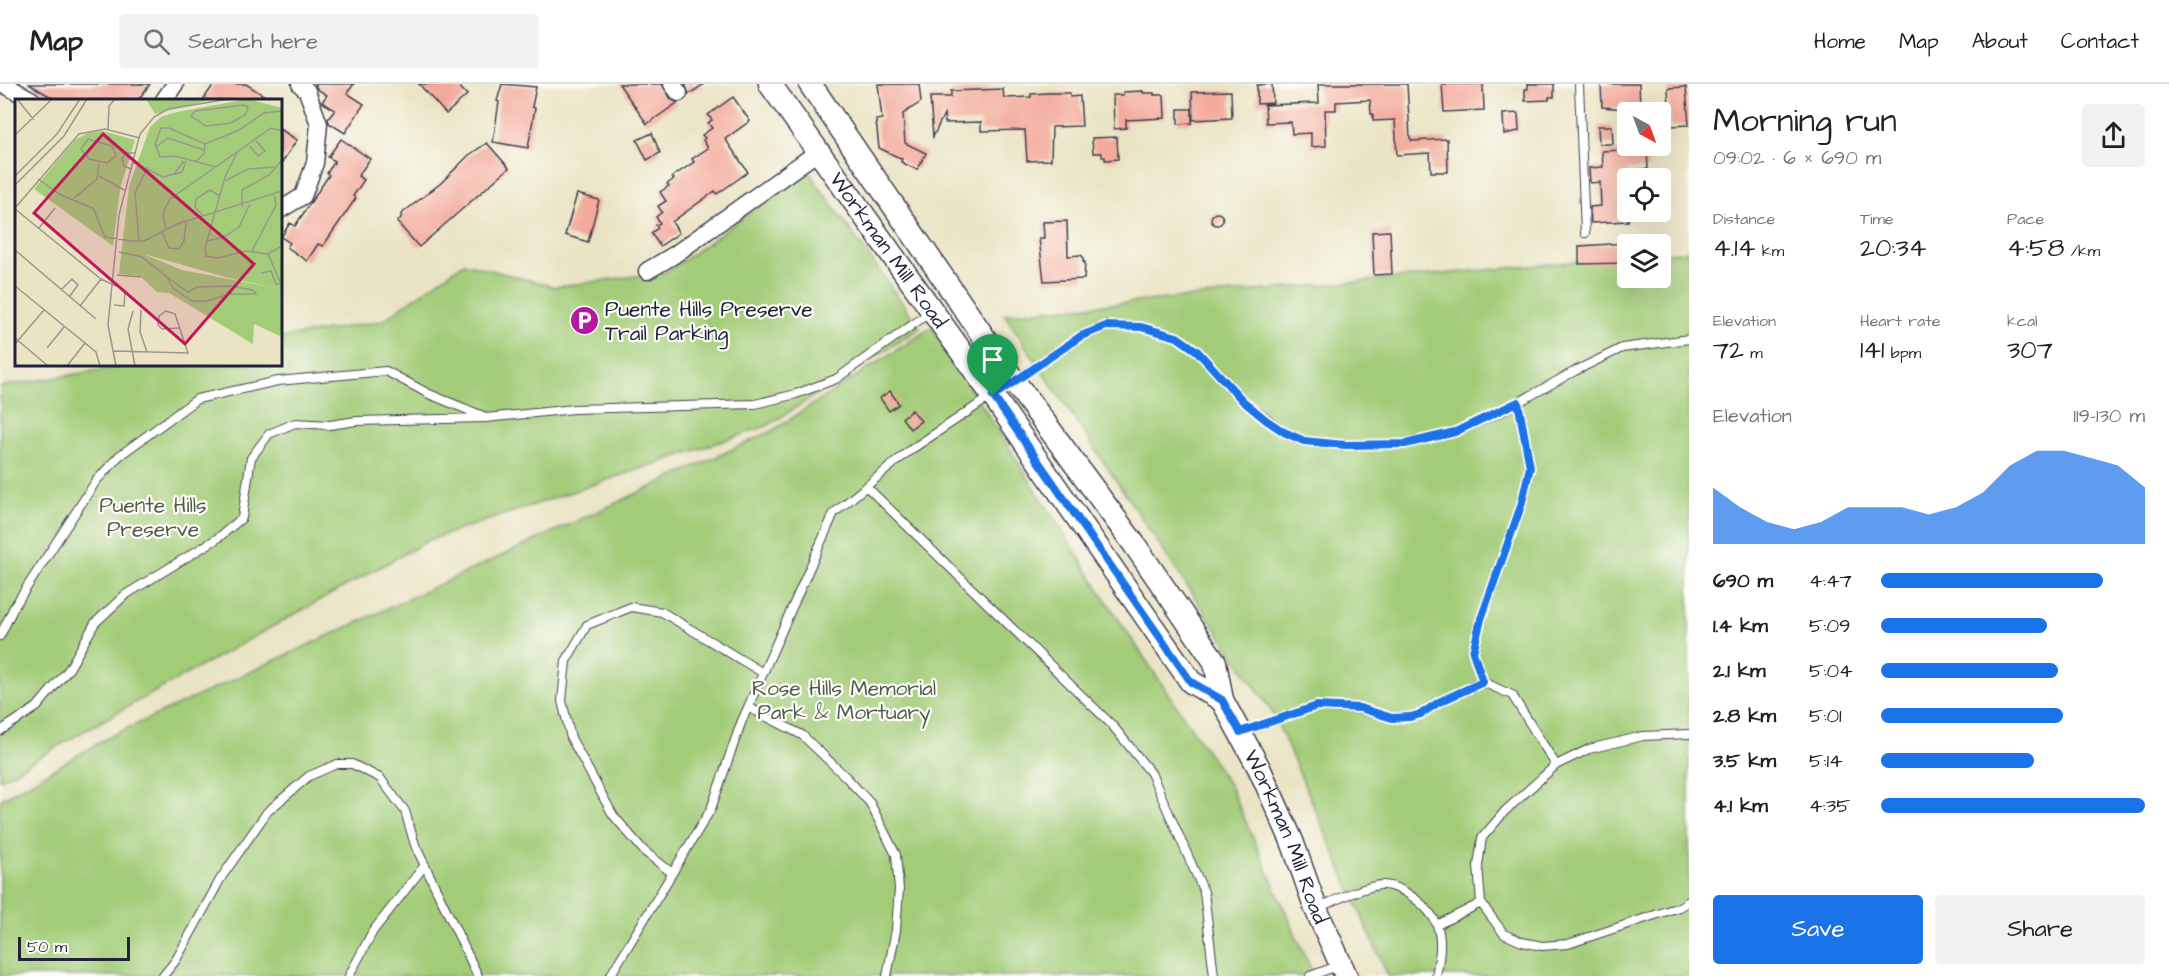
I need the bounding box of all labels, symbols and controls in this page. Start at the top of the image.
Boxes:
search box [119,14,539,68]
text: Map [30,22,83,61]
icon: search [140,25,173,58]
text: Search here [188,26,318,57]
text: Home [1814,27,1866,56]
text: Map [1899,27,1939,56]
text: About [1972,27,2028,56]
text: Contact [2061,27,2139,56]
text: Morning run [1713,98,1897,144]
inset map [15,99,282,366]
north arrow [1617,102,1671,156]
map controls [1617,102,1671,288]
button: share [2082,104,2145,167]
text: 09:02 · 6 × 690 m [1713,144,1881,172]
street label: Workman Mill Road [822,166,954,334]
button: locate [1617,168,1671,222]
text: Distance [1713,208,1775,230]
text: Time [1860,208,1894,230]
text: Pace [2007,208,2044,230]
text: 4.14 [1713,230,1755,266]
text: 20:34 [1860,230,1927,266]
text: 4:58 [2007,230,2064,266]
button: layers [1617,234,1671,288]
text: km [1755,240,1784,262]
text: /km [2064,240,2100,262]
place label: Puente Hills Preserve Trail Parking [605,295,813,350]
parking icon: Puente Hills Preserve Trail Parking [568,305,600,337]
text: Elevation [1713,310,1776,332]
text: Heart rate [1860,310,1940,332]
text: kcal [2007,310,2038,332]
text: 72 [1713,332,1744,368]
text: 141 [1860,332,1884,368]
text: 307 [2007,332,2053,368]
pin [967,334,1018,396]
text: m [1744,342,1763,364]
text: bpm [1884,342,1921,364]
icon: arrive [976,343,1009,376]
text: Elevation [1713,402,1792,430]
text: 119–130 m [2073,402,2145,430]
park label: Puente Hills Preserve [99,491,207,544]
text: 690 m [1713,567,1773,595]
text: 4:47 [1809,567,1852,595]
text: 1.4 km [1713,612,1768,640]
text: 5:09 [1809,612,1851,640]
text: 2.1 km [1713,657,1766,685]
text: 5:04 [1809,657,1853,685]
park label: Rose Hills Memorial Park & Mortuary [752,674,936,729]
text: 2.8 km [1713,702,1776,730]
text: 5:01 [1809,702,1842,730]
street label: Workman Mill Road [1237,745,1335,929]
text: 3.5 km [1713,747,1776,775]
text: 5:14 [1809,747,1843,775]
text: 4.1 km [1713,792,1768,820]
text: 4:35 [1809,792,1850,820]
button: Save [1713,895,1923,964]
button: Share [1935,895,2145,964]
scale bar [18,934,130,962]
text: 50 m [27,936,67,958]

